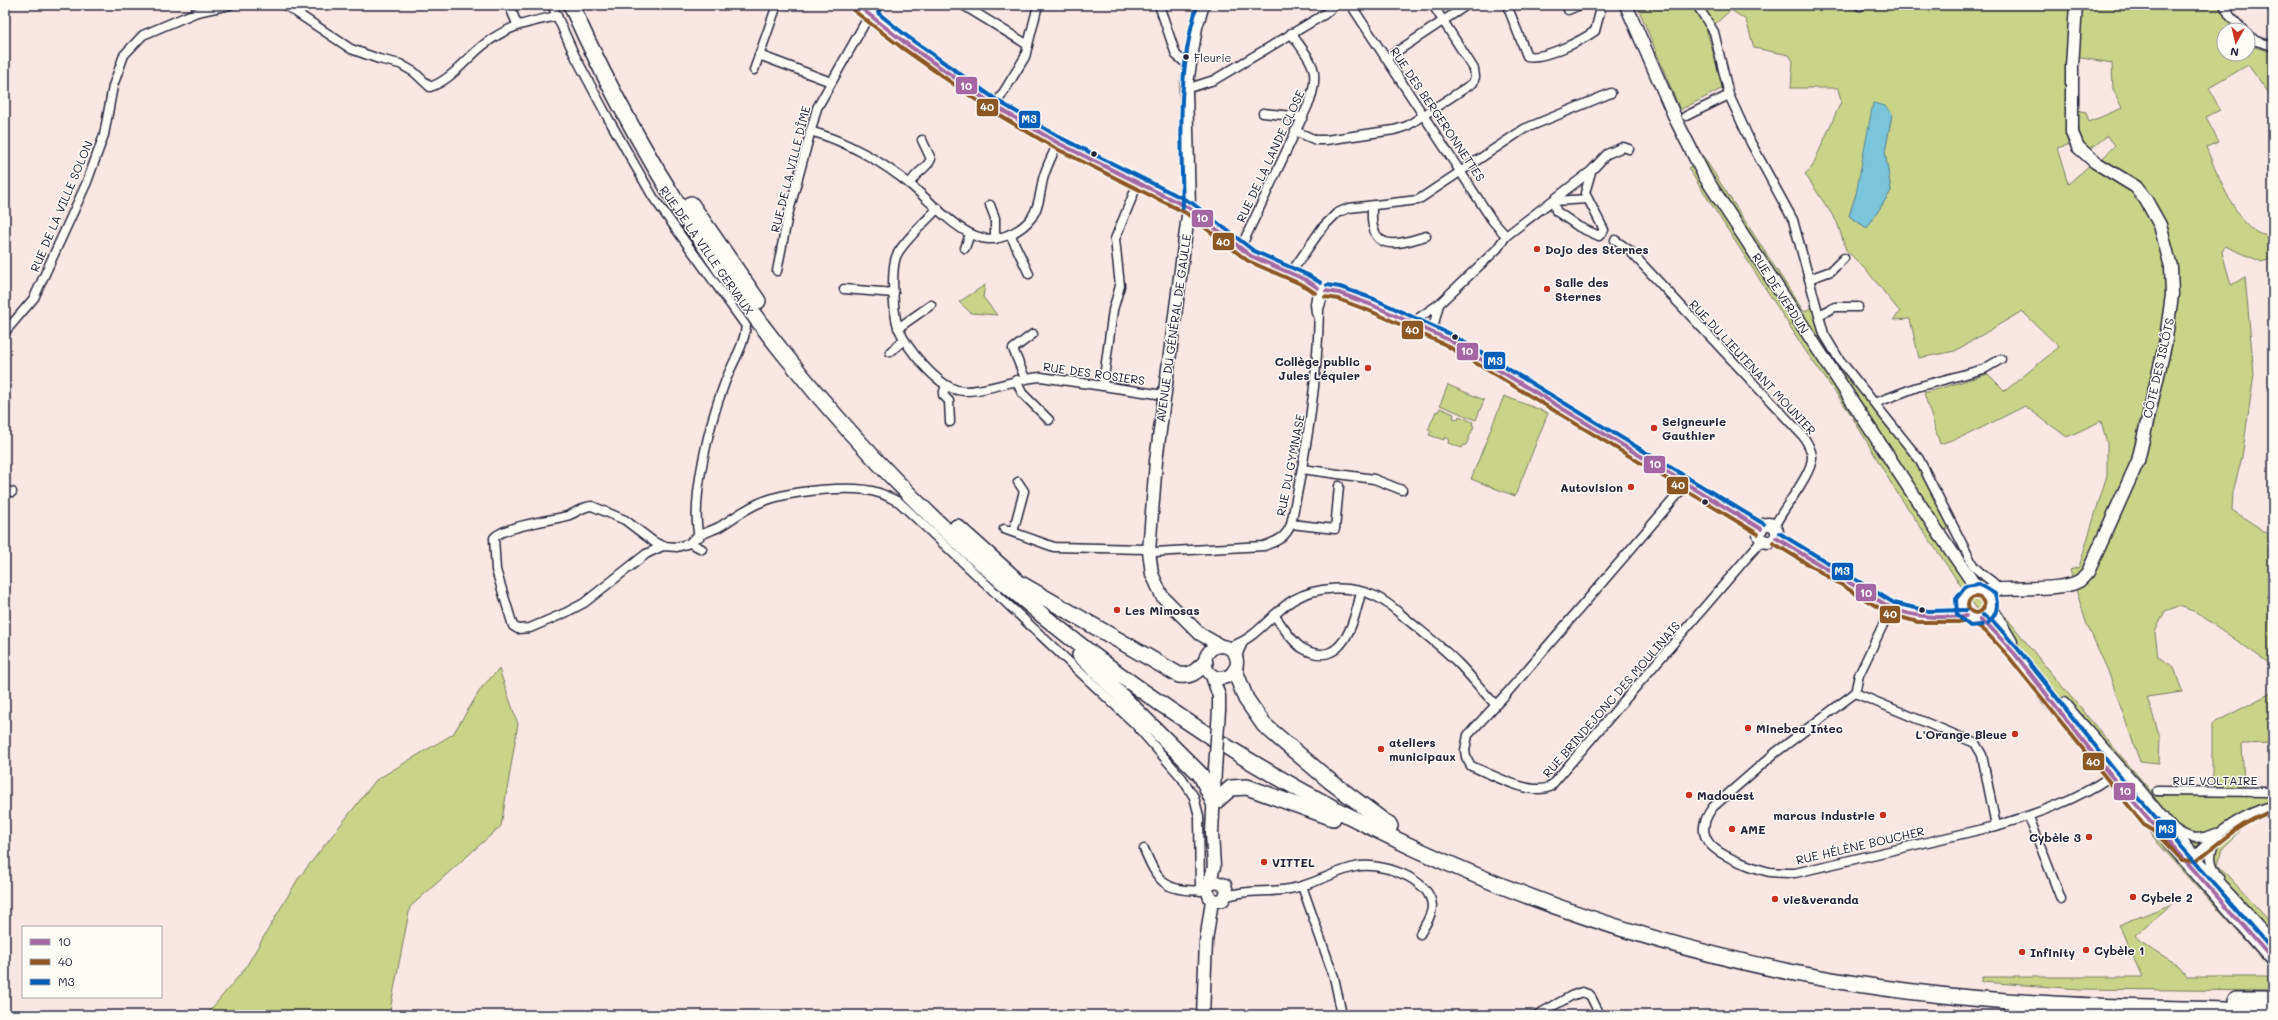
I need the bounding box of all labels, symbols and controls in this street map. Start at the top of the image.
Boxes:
north arrow [2216,22,2256,62]
street label: RUE DES BERGERONNETTES [1387,44,1489,184]
text: N [2229,44,2240,60]
place label: Fleurie [1194,50,1232,65]
marker: Fleurie [1181,52,1191,62]
line badge: 10 [955,76,978,95]
text: 10 [960,78,972,93]
street label: RUE DE LA LANDE CLOSE [1232,87,1308,225]
line badge: 40 [976,98,999,117]
text: 40 [980,99,994,114]
street label: RUE DE LA VILLE DÎME [767,104,814,234]
line badge: M3 [1018,110,1041,129]
text: M3 [1021,111,1037,126]
street label: RUE DE LA VILLE SOLON [26,138,96,274]
unlabelled marker [1089,149,1099,159]
street label: RUE DE LA VILLE GERVAUX [656,182,758,318]
line badge: 10 [1191,209,1214,228]
text: 10 [1196,210,1208,225]
line badge: 40 [1212,232,1235,251]
street label: AVENUE DU GÉNÉRAL DE GAULLE [1152,233,1194,423]
text: 40 [1216,234,1230,249]
place label: Dojo des Sternes [1545,241,1648,257]
marker: Dojo des Sternes [1532,244,1542,254]
street label: RUE DE VERDUN [1749,250,1813,336]
place label: Salle des Sternes [1555,274,1609,304]
marker: Salle des Sternes [1542,284,1552,294]
street label: RUE DU LIEUTENANT MOUNIER [1686,296,1820,438]
street label: CÔTE DES ISLÔTS [2139,316,2177,420]
line badge: 40 [1401,320,1424,340]
text: 40 [1405,322,1419,337]
unlabelled marker [1450,332,1460,342]
line badge: 10 [1456,342,1479,361]
text: 10 [1461,343,1473,358]
line badge: M3 [1483,351,1506,370]
place label: Collège public Jules Léquier [1275,353,1360,383]
text: M3 [1487,353,1503,368]
street label: RUE DES ROSIERS [1042,358,1146,388]
marker: Collège public Jules Léquier [1363,363,1373,373]
street label: RUE DU GYMNASE [1272,412,1308,517]
place label: Seigneurie Gauthier [1662,413,1726,443]
marker: Seigneurie Gauthier [1649,423,1659,433]
line badge: 10 [1643,455,1666,474]
text: 10 [1649,456,1661,471]
line badge: 40 [1666,476,1689,495]
text: 40 [1671,477,1685,492]
place label: Autovision [1560,479,1623,495]
marker: Autovision [1626,482,1636,492]
unlabelled marker [1700,497,1710,507]
line badge: M3 [1831,562,1854,581]
text: M3 [1834,563,1850,578]
line badge: 10 [1855,583,1877,602]
text: 10 [1860,585,1872,600]
place label: Les Mimosas [1125,602,1200,618]
marker: Les Mimosas [1112,605,1122,615]
line badge: 40 [1879,605,1901,624]
unlabelled marker [1917,605,1927,615]
text: 40 [1883,606,1897,621]
street label: RUE BRINDEJONC DES MOULINAIS [1539,617,1683,780]
place label: Minebea Intec [1756,720,1843,736]
marker: Minebea Intec [1743,723,1753,733]
place label: L'Orange Bleue [1915,726,2007,742]
marker: L'Orange Bleue [2010,729,2020,739]
place label: ateliers municipaux [1389,734,1456,764]
marker: ateliers municipaux [1376,744,1386,754]
line badge: 40 [2082,752,2105,771]
text: 40 [2086,754,2100,769]
street label: RUE VOLTAIRE [2173,772,2257,788]
line badge: 10 [2113,782,2136,801]
text: 10 [2119,783,2131,798]
place label: Madouest [1697,787,1754,803]
marker: Madouest [1684,790,1694,800]
place label: marcus industrie [1773,807,1875,823]
marker: marcus industrie [1878,810,1888,820]
line badge: M3 [2155,819,2177,839]
place label: AME [1740,821,1766,837]
text: M3 [2158,821,2174,836]
street label: RUE HÉLÈNE BOUCHER [1794,822,1926,868]
marker: AME [1727,824,1737,834]
place label: Cybèle 3 [2029,829,2081,845]
marker: Cybèle 3 [2084,832,2094,842]
place label: VITTEL [1272,854,1315,870]
marker: VITTEL [1259,857,1269,867]
place label: Cybele 2 [2141,889,2193,905]
place label: vie&veranda [1783,891,1859,907]
marker: Cybele 2 [2128,892,2138,902]
marker: vie&veranda [1770,894,1780,904]
legend [22,926,162,998]
text: 10 [58,933,71,949]
place label: Cybèle 1 [2094,942,2144,958]
place label: Infinity [2030,944,2075,960]
marker: Cybèle 1 [2081,945,2091,955]
marker: Infinity [2017,947,2027,957]
text: 40 [58,953,73,969]
text: M3 [58,973,75,989]

